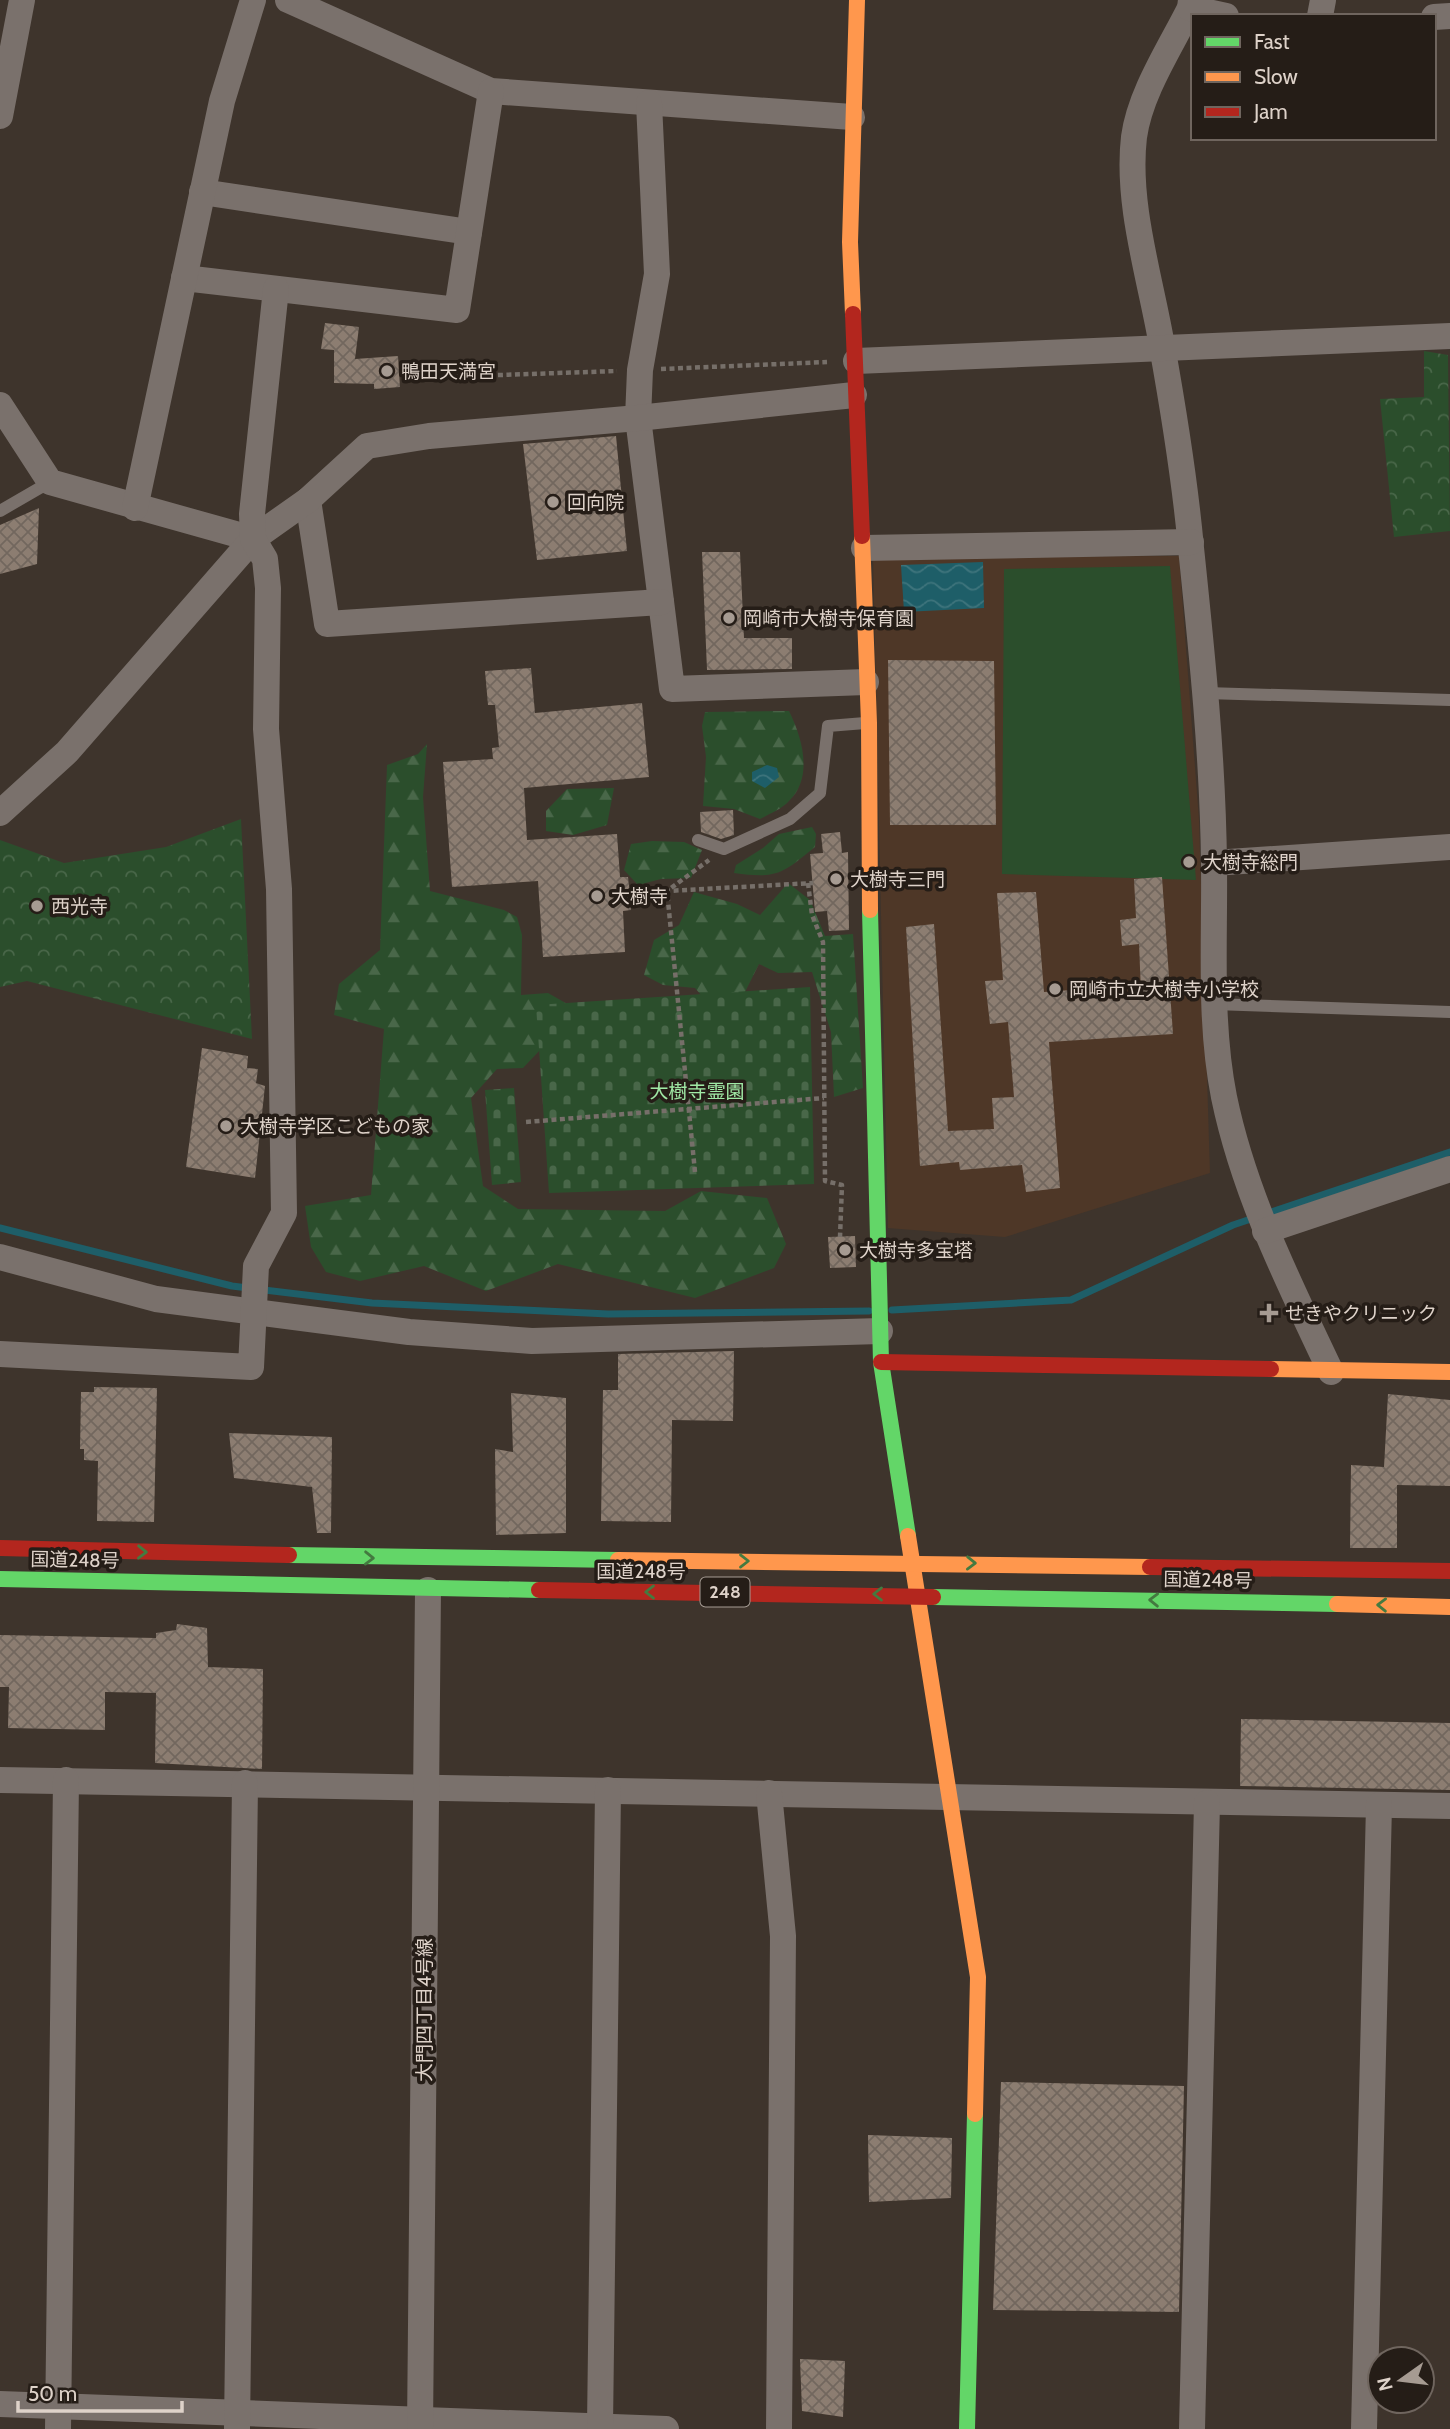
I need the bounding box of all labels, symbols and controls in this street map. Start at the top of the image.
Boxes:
legend [1191,14,1436,140]
text: Fast [1254,29,1290,54]
text: Slow [1254,64,1298,89]
text: Jam [1253,99,1288,124]
place label: 鴨田天満宮 [401,360,496,383]
marker: 鴨田天満宮 [379,363,395,379]
place label: 回向院 [567,491,624,514]
marker: 回向院 [545,494,561,510]
place label: 岡崎市大樹寺保育園 [743,607,914,630]
marker: 岡崎市大樹寺保育園 [721,610,737,626]
place label: 大樹寺総門 [1203,851,1298,874]
marker: 大樹寺総門 [1181,854,1197,870]
place label: 大樹寺三門 [850,868,945,891]
marker: 大樹寺三門 [828,871,844,887]
place label: 大樹寺 [611,885,668,908]
marker: 大樹寺 [589,888,605,904]
place label: 西光寺 [51,895,108,918]
marker: 西光寺 [29,898,45,914]
place label: 岡崎市立大樹寺小学校 [1069,978,1259,1001]
marker: 岡崎市立大樹寺小学校 [1047,981,1063,997]
park label: 大樹寺霊園 [649,1080,745,1103]
place label: 大樹寺学区こどもの家 [240,1115,430,1138]
marker: 大樹寺学区こどもの家 [218,1118,234,1134]
place label: 大樹寺多宝塔 [859,1239,973,1262]
marker: 大樹寺多宝塔 [837,1242,853,1258]
place label: せきやクリニック [1285,1302,1437,1325]
marker: せきやクリニック [1259,1303,1279,1323]
one-way arrow [136,1544,147,1559]
street label: 国道248号 [30,1548,120,1572]
one-way arrow [364,1550,375,1565]
one-way arrow [739,1553,749,1569]
one-way arrow [966,1555,977,1571]
street label: 国道248号 [596,1560,686,1583]
street label: 国道248号 [1163,1568,1253,1592]
road number: 248 [700,1577,750,1606]
one-way arrow [645,1584,655,1600]
one-way arrow [872,1586,883,1602]
one-way arrow [1149,1592,1160,1607]
one-way arrow [1376,1597,1387,1613]
street label: 大門四丁目4号線 [413,1938,436,2082]
north arrow [1366,2345,1436,2415]
scale bar [18,2370,182,2414]
text: N [1372,2375,1398,2393]
text: 50 m [28,2381,77,2406]

